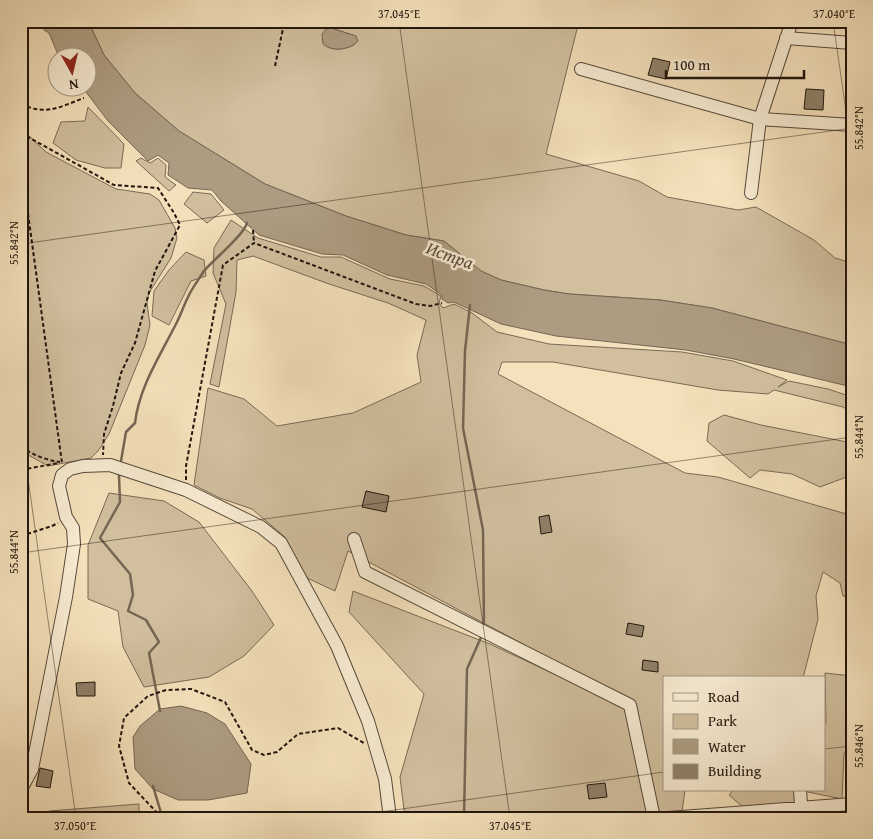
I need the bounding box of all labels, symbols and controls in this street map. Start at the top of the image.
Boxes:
text: 37.045°E [378,5,420,22]
text: 37.040°E [813,5,855,22]
north arrow [48,48,98,98]
scale bar [666,48,803,80]
text: 100 m [673,54,711,75]
text: N [67,74,80,96]
text: 55.842°N [850,106,867,150]
text: 55.842°N [5,221,22,265]
water label: Истра [423,234,478,276]
text: 55.844°N [850,415,867,459]
text: 55.844°N [5,530,22,574]
legend [663,676,826,792]
text: Road [708,686,739,707]
text: Park [708,710,737,731]
text: 55.846°N [850,724,867,768]
text: Water [708,736,746,757]
text: Building [708,760,762,781]
text: 37.050°E [54,817,96,834]
text: 37.045°E [489,817,531,834]

